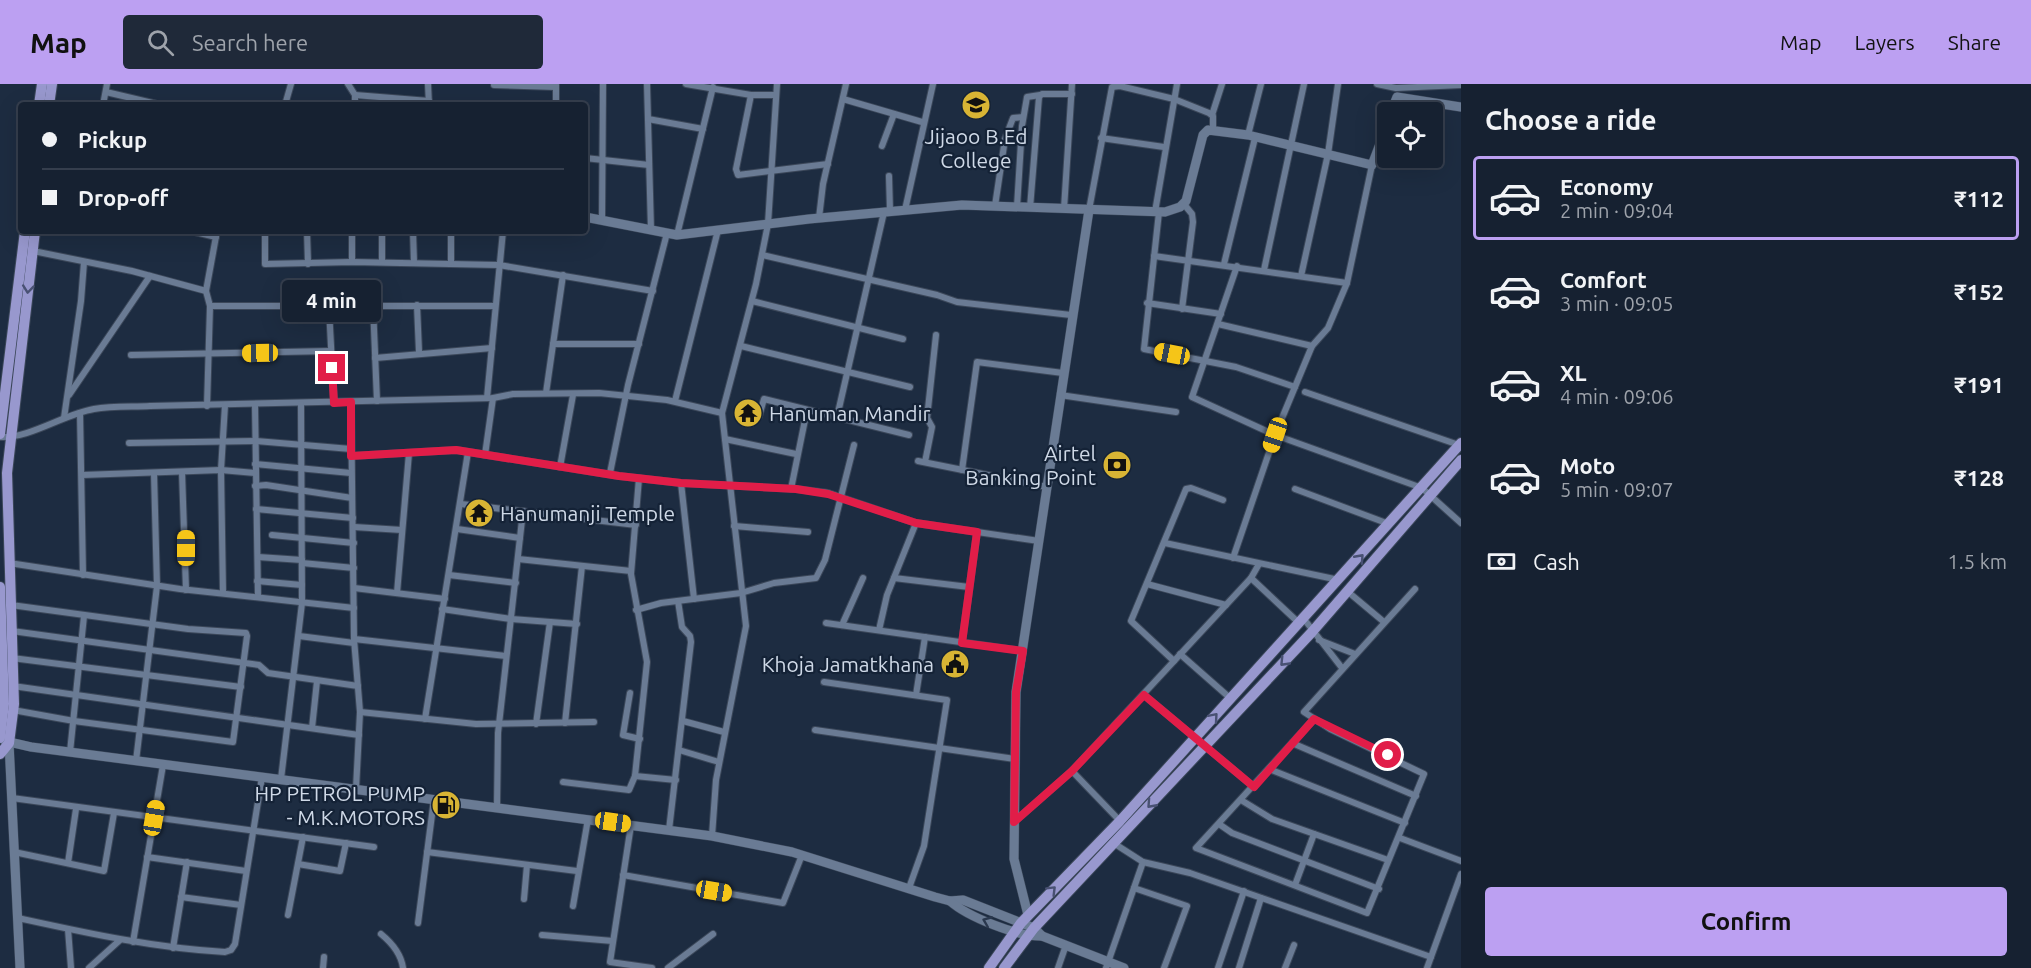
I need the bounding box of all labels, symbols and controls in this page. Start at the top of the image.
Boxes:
search box [123,15,543,69]
icon: search [144,26,177,59]
text: Map [30,27,87,58]
text: Search here [192,30,308,55]
text: Map [1780,30,1821,54]
text: Layers [1854,30,1915,54]
text: Share [1948,30,2001,54]
school or university icon: Jijaoo B.Ed College [960,89,992,121]
map controls [1377,102,1443,168]
button: locate [1377,102,1443,168]
text: Choose a ride [1485,105,1657,135]
place label: Jijaoo B.Ed College [924,124,1028,172]
text: Pickup [78,127,147,152]
icon: car [1488,171,1542,225]
text: Economy [1560,174,1653,199]
text: Drop-off [78,185,168,210]
text: ₹112 [1954,186,2004,211]
text: 2 min · 09:04 [1560,199,1674,222]
icon: car [1488,264,1542,318]
text: Comfort [1560,267,1647,292]
text: ₹152 [1954,279,2004,304]
callout: 4 min [282,281,382,323]
one-way arrow [23,285,35,294]
text: 4 min [306,289,357,312]
text: 3 min · 09:05 [1560,292,1674,315]
car [1153,342,1191,366]
car [242,344,278,362]
route end [318,354,345,381]
icon: car [1488,357,1542,411]
text: XL [1560,360,1587,385]
text: ₹191 [1954,372,2004,397]
text: 4 min · 09:06 [1560,385,1674,408]
temple icon: Hanuman Mandir [732,397,764,429]
place label: Hanuman Mandir [769,401,931,425]
car [1261,415,1289,455]
place label: Airtel Banking Point [965,441,1096,489]
bank icon: Airtel Banking Point [1101,449,1133,481]
icon: car [1488,450,1542,504]
text: Moto [1560,453,1615,478]
text: ₹128 [1954,465,2004,490]
text: 5 min · 09:07 [1560,478,1674,501]
temple icon: Hanumanji Temple [463,497,495,529]
place label: Hanumanji Temple [500,501,675,525]
car [177,530,195,566]
icon: cash [1485,545,1518,578]
text: Cash [1533,549,1580,574]
text: 1.5 km [1948,550,2007,573]
one-way arrow [1353,554,1364,565]
public building icon: Khoja Jamatkhana [939,648,971,680]
place label: Khoja Jamatkhana [762,652,934,676]
one-way arrow [1280,655,1291,665]
one-way arrow [1207,713,1218,724]
route start [1374,741,1401,768]
place label: HP PETROL PUMP - M.K.MOTORS [254,781,425,829]
fuel station icon: HP PETROL PUMP - M.K.MOTORS [430,789,462,821]
one-way arrow [1147,798,1158,808]
car [142,799,166,837]
car [594,811,632,833]
car [695,879,733,903]
one-way arrow [1045,887,1056,898]
button: Confirm [1485,887,2007,956]
one-way arrow [983,915,993,928]

